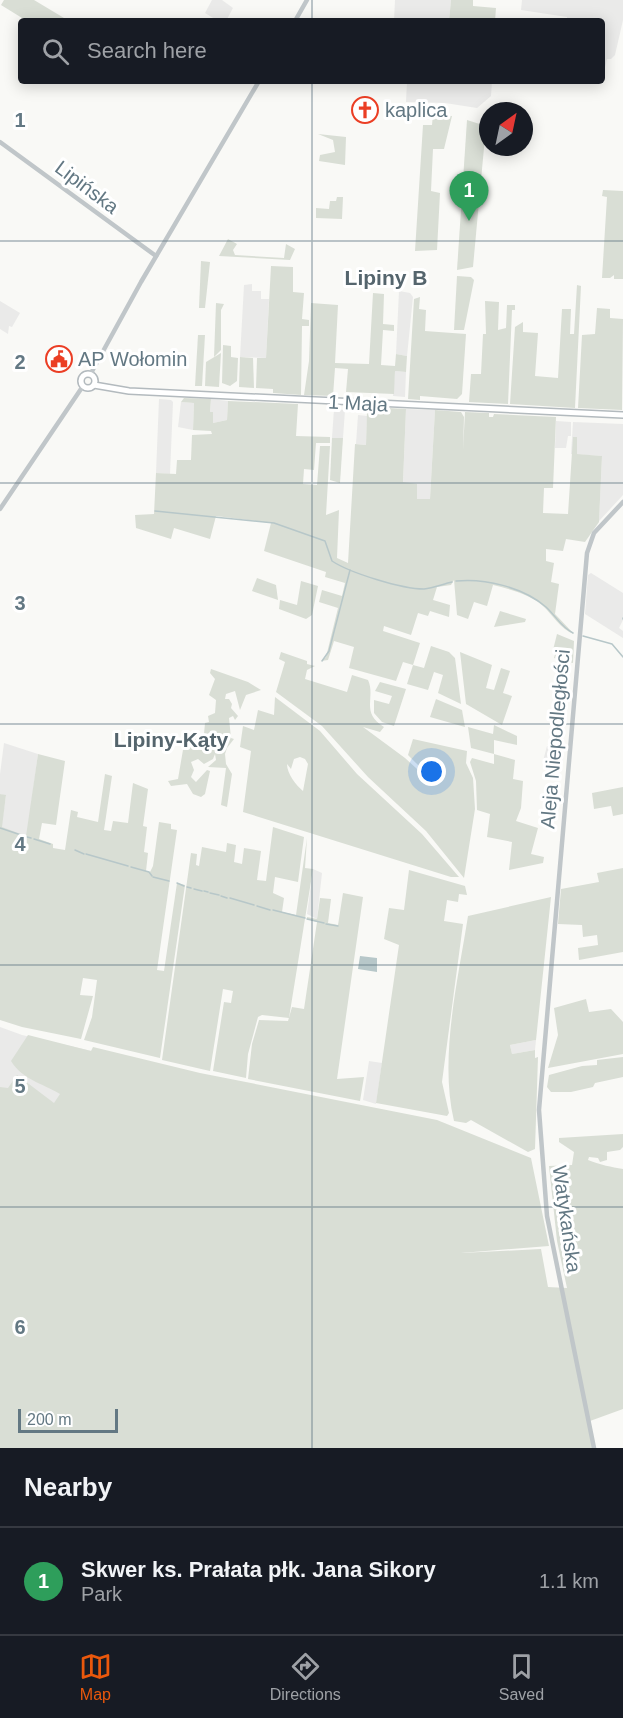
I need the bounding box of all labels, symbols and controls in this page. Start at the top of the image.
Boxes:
search box [18,18,605,84]
icon: search [39,35,72,68]
text: Search here [87,38,207,63]
church icon: kaplica [350,95,380,125]
place label: kaplica [385,99,448,121]
north arrow [479,102,533,156]
text: 1 [14,109,26,131]
street label: Lipińska [51,156,124,218]
pin: 1 [450,172,488,221]
district label: Lipiny B [345,266,427,289]
public building icon: AP Wołomin [44,344,74,374]
place label: AP Wołomin [78,348,187,370]
text: 2 [14,351,26,373]
street label: 1 Maja [327,390,389,416]
text: 3 [14,592,26,614]
street label: Aleja Niepodległości [536,648,574,830]
district label: Lipiny-Kąty [114,728,228,751]
your location [417,757,446,786]
text: 4 [14,833,26,855]
text: 5 [14,1075,26,1097]
street label: Watykańska [549,1164,586,1275]
text: 6 [14,1316,26,1338]
scale bar [18,1406,118,1434]
text: 200 m [27,1411,71,1428]
text: Nearby [24,1472,112,1502]
text: Skwer ks. Prałata płk. Jana Sikory [81,1557,436,1582]
text: 1 [38,1570,49,1592]
text: 1.1 km [539,1570,599,1592]
text: Park [81,1583,122,1605]
tab: Map [79,1650,112,1704]
tab: Directions [270,1650,341,1704]
tab: Saved [499,1650,544,1704]

